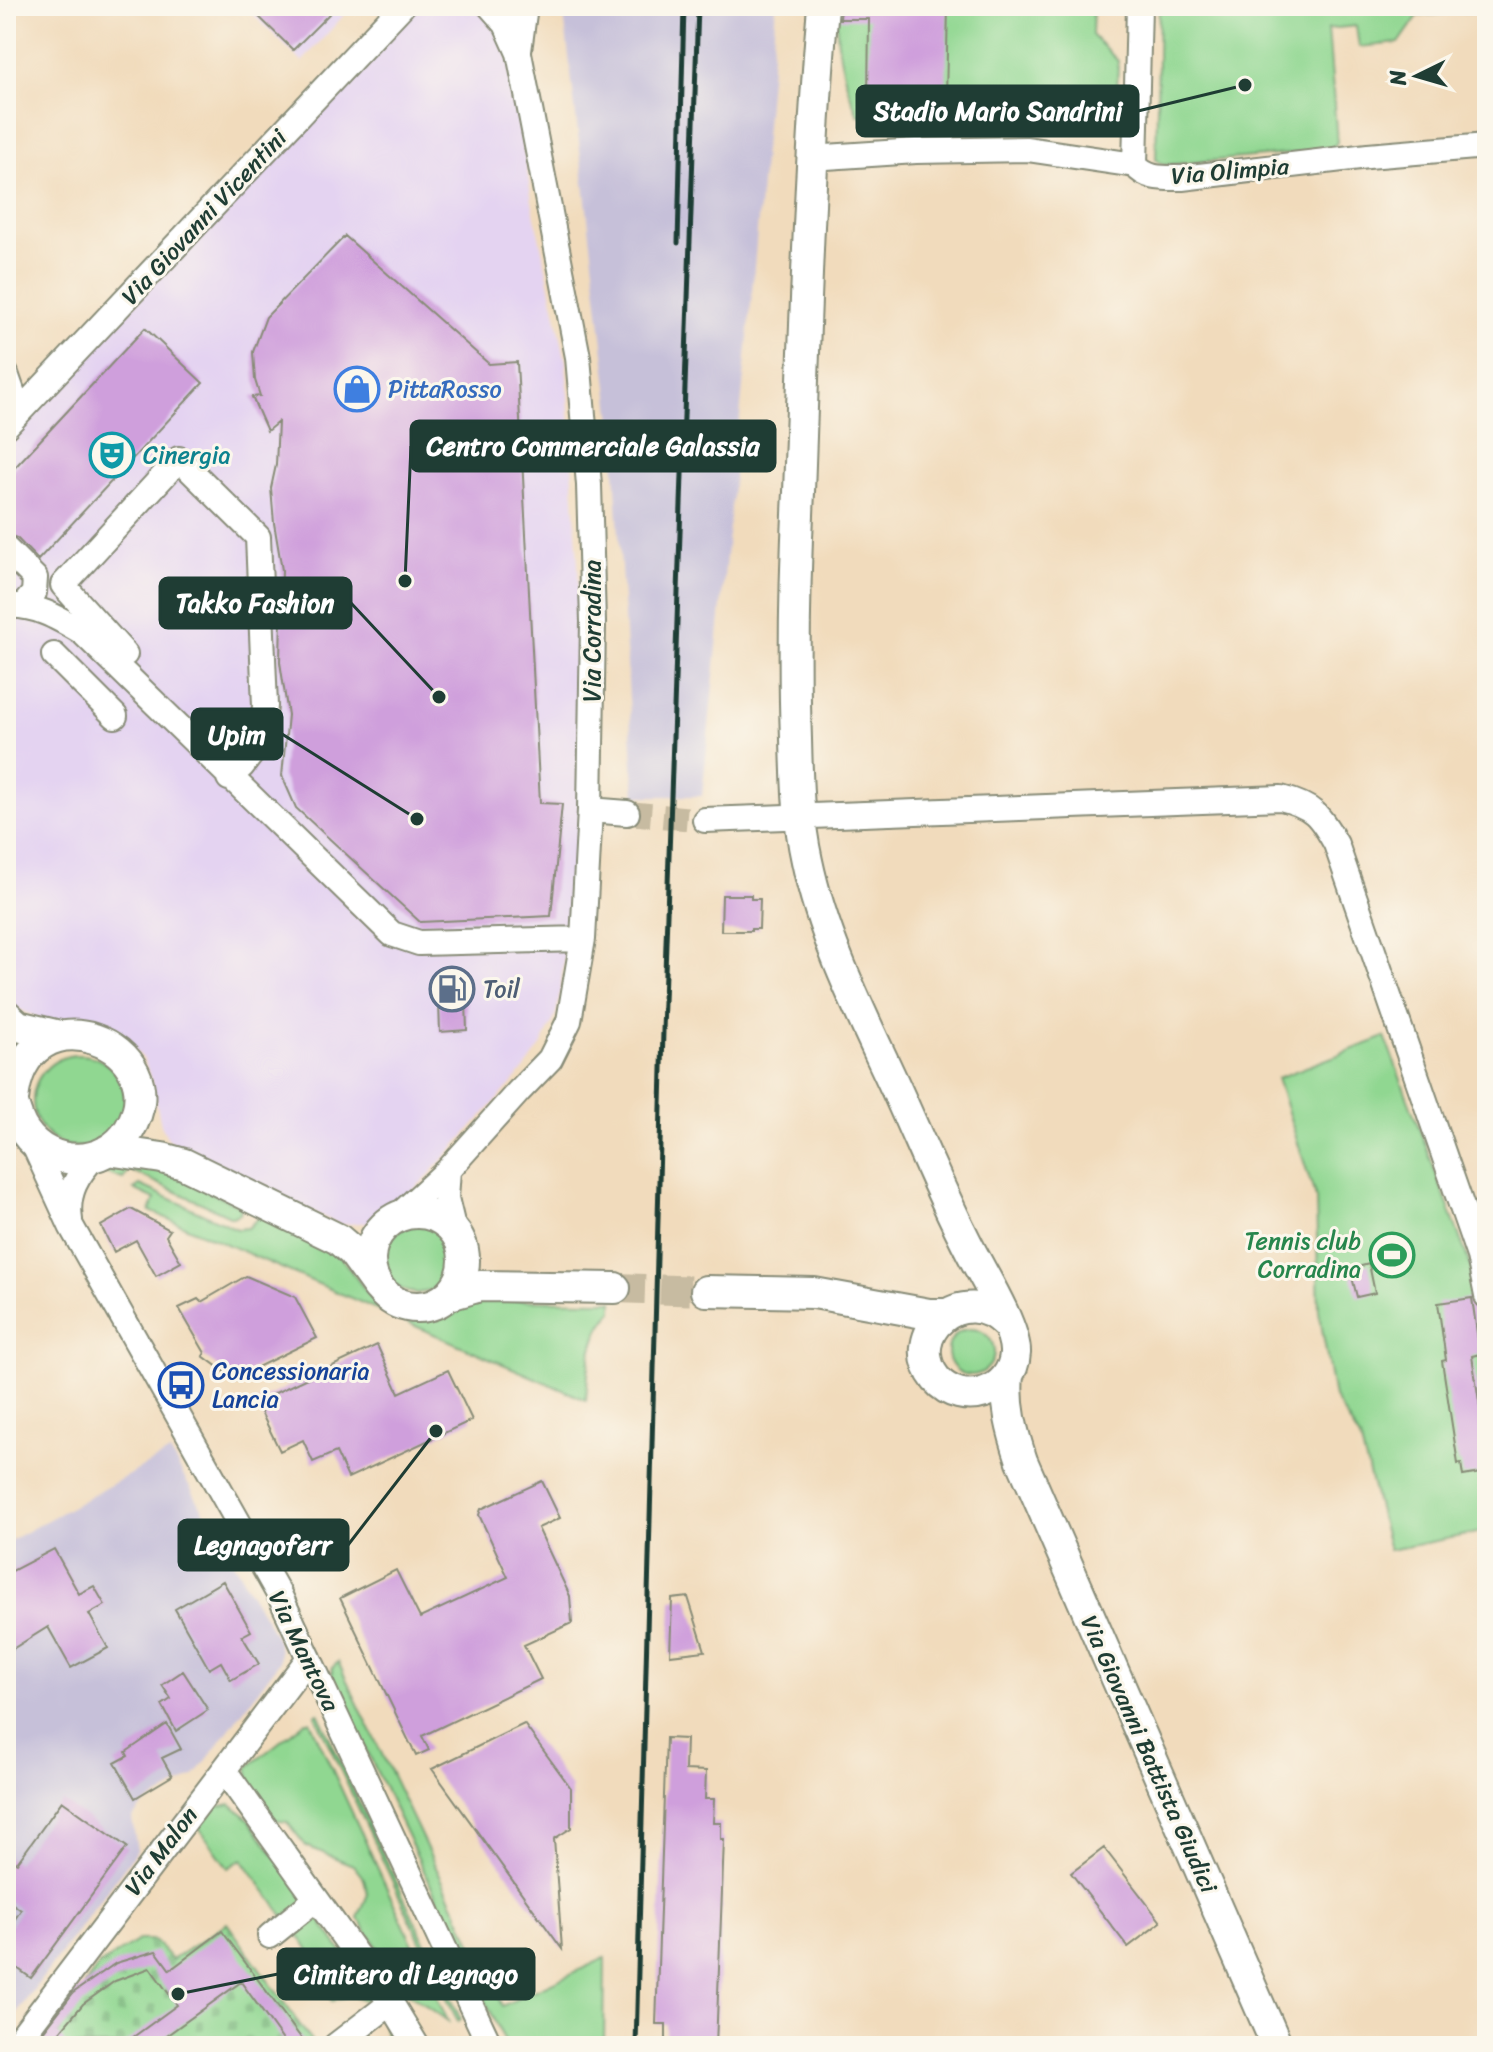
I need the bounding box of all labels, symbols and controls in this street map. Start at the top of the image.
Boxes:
north arrow [1377,36,1457,116]
text: N [1377,68,1418,88]
callout: Stadio Mario Sandrini [857,86,1138,136]
text: Stadio Mario Sandrini [872,88,1124,134]
street label: Via Giovanni Vicentini [111,118,298,315]
street label: Via Olimpia [1169,145,1292,197]
shop icon: PittaRosso [333,365,381,413]
place label: PittaRosso [388,368,502,410]
callout: Centro Commerciale Galassia [411,421,775,471]
text: Centro Commerciale Galassia [425,423,761,469]
theatre icon: Cinergia [88,431,136,479]
place label: Cinergia [143,434,231,476]
street label: Via Corradina [571,560,613,702]
callout: Takko Fashion [160,578,351,628]
text: Takko Fashion [176,580,334,626]
callout: Upim [192,709,282,759]
text: Upim [208,712,266,758]
fuel station icon: Toil [428,965,476,1013]
place label: Toil [483,968,521,1010]
place label: Tennis club Corradina [1244,1220,1361,1290]
sports icon: Tennis club Corradina [1368,1231,1416,1279]
place label: Concessionaria Lancia [212,1350,370,1420]
bus stop icon: Concessionaria Lancia [157,1361,205,1409]
callout: Legnagoferr [179,1520,348,1570]
text: Legnagoferr [194,1522,334,1568]
street label: Via Mantova [257,1583,352,1720]
street label: Via Giovanni Battista Giudici [1069,1608,1230,1901]
street label: Via Malon [113,1797,209,1905]
callout: Cimitero di Legnago [278,1949,534,1999]
text: Cimitero di Legnago [293,1951,519,1997]

